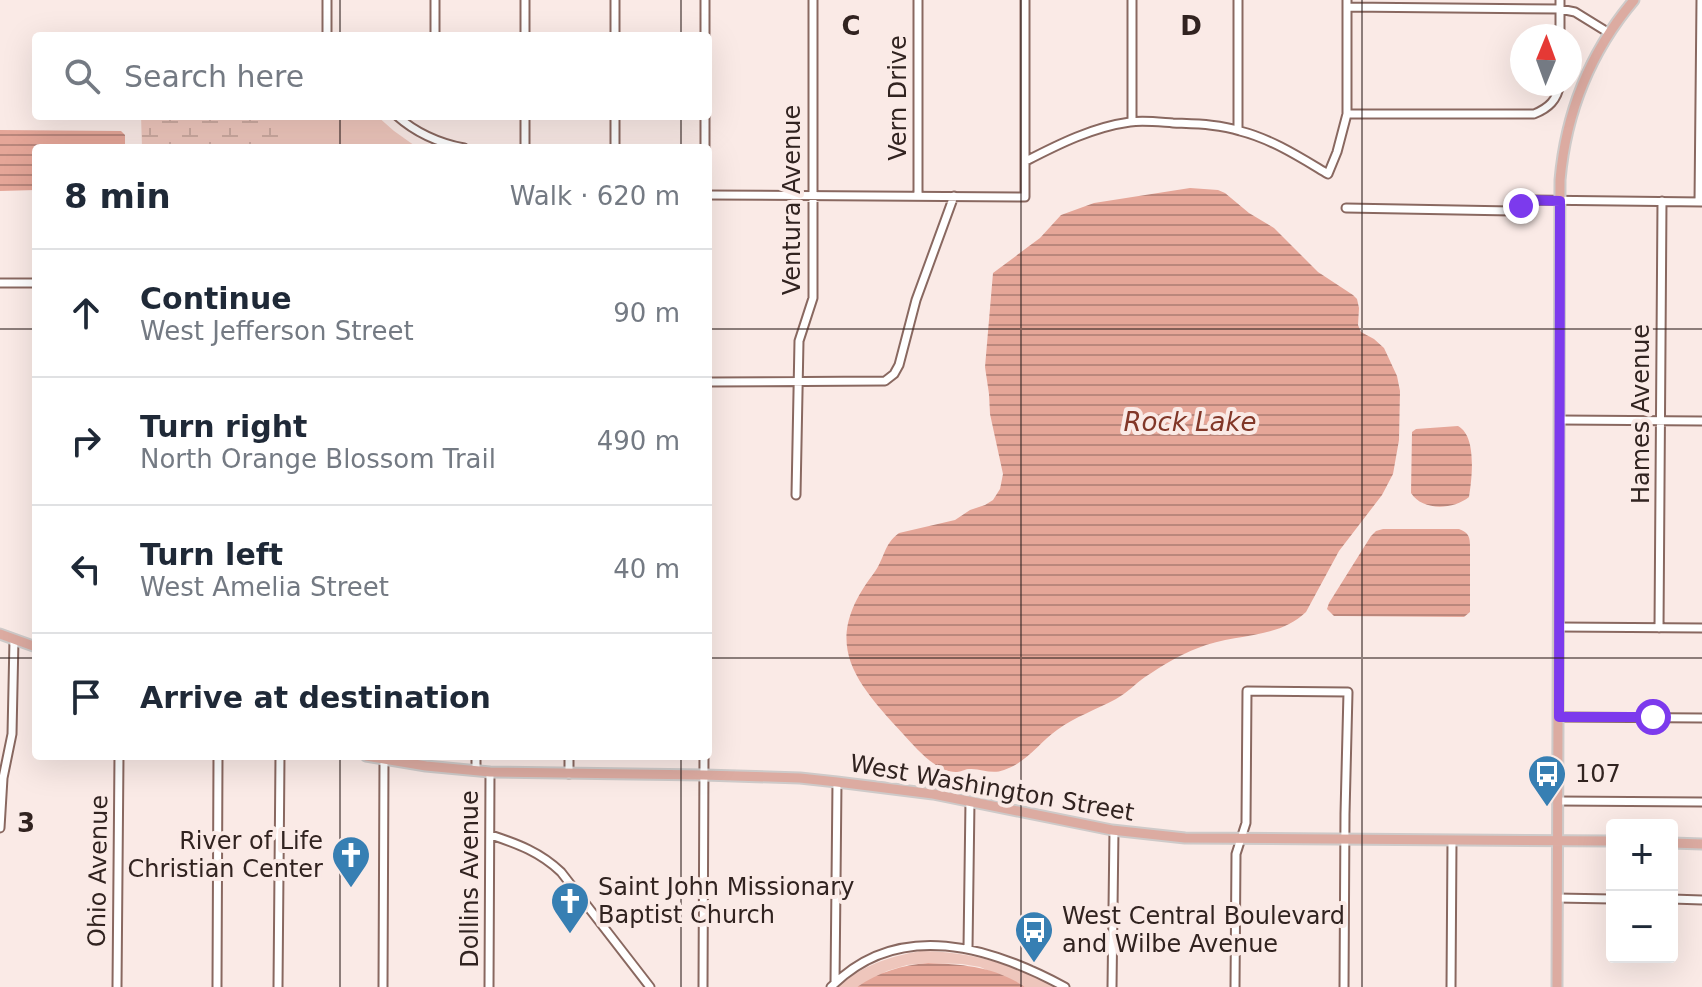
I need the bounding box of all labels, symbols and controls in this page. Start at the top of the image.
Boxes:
text: C [841,11,861,41]
text: D [1180,11,1202,41]
north arrow [1510,24,1582,96]
search box [32,32,712,120]
street label: Vern Drive [884,35,912,161]
icon: search [60,54,104,98]
text: Search here [124,59,304,94]
street label: Ventura Avenue [778,105,806,295]
text: 8 min [64,176,171,216]
text: Walk · 620 m [510,181,680,211]
route end [1503,188,1539,224]
text: Continue [140,281,292,316]
icon: ahead [64,291,108,335]
text: 90 m [613,298,680,328]
text: West Jefferson Street [140,316,414,346]
street label: Hames Avenue [1627,324,1655,504]
water label: Rock Lake [1123,407,1257,437]
text: Turn right [140,409,307,444]
icon: right [64,419,108,463]
text: 490 m [597,426,680,456]
text: North Orange Blossom Trail [140,444,496,474]
text: Turn left [140,537,283,572]
icon: left [64,547,108,591]
text: 40 m [613,554,680,584]
text: West Amelia Street [140,572,389,602]
icon: arrive [64,675,108,719]
text: Arrive at destination [140,680,491,715]
route start [1635,699,1671,735]
street label: West Washington Street [848,749,1136,827]
bus stop icon: 107 [1526,753,1568,808]
place label: 107 [1575,760,1621,788]
street label: Dollins Avenue [456,790,484,968]
street label: Ohio Avenue [83,795,113,947]
text: 3 [17,808,35,838]
map controls [1606,819,1678,963]
button: + [1606,819,1678,891]
place label: River of Life Christian Center [128,827,323,883]
church icon: River of Life Christian Center [330,834,372,889]
place label: Saint John Missionary Baptist Church [598,873,854,929]
church icon: Saint John Missionary Baptist Church [549,880,591,935]
button: − [1606,891,1678,963]
place label: West Central Boulevard and Wilbe Avenue [1062,902,1345,958]
bus stop icon: West Central Boulevard and Wilbe Avenue [1013,909,1055,964]

